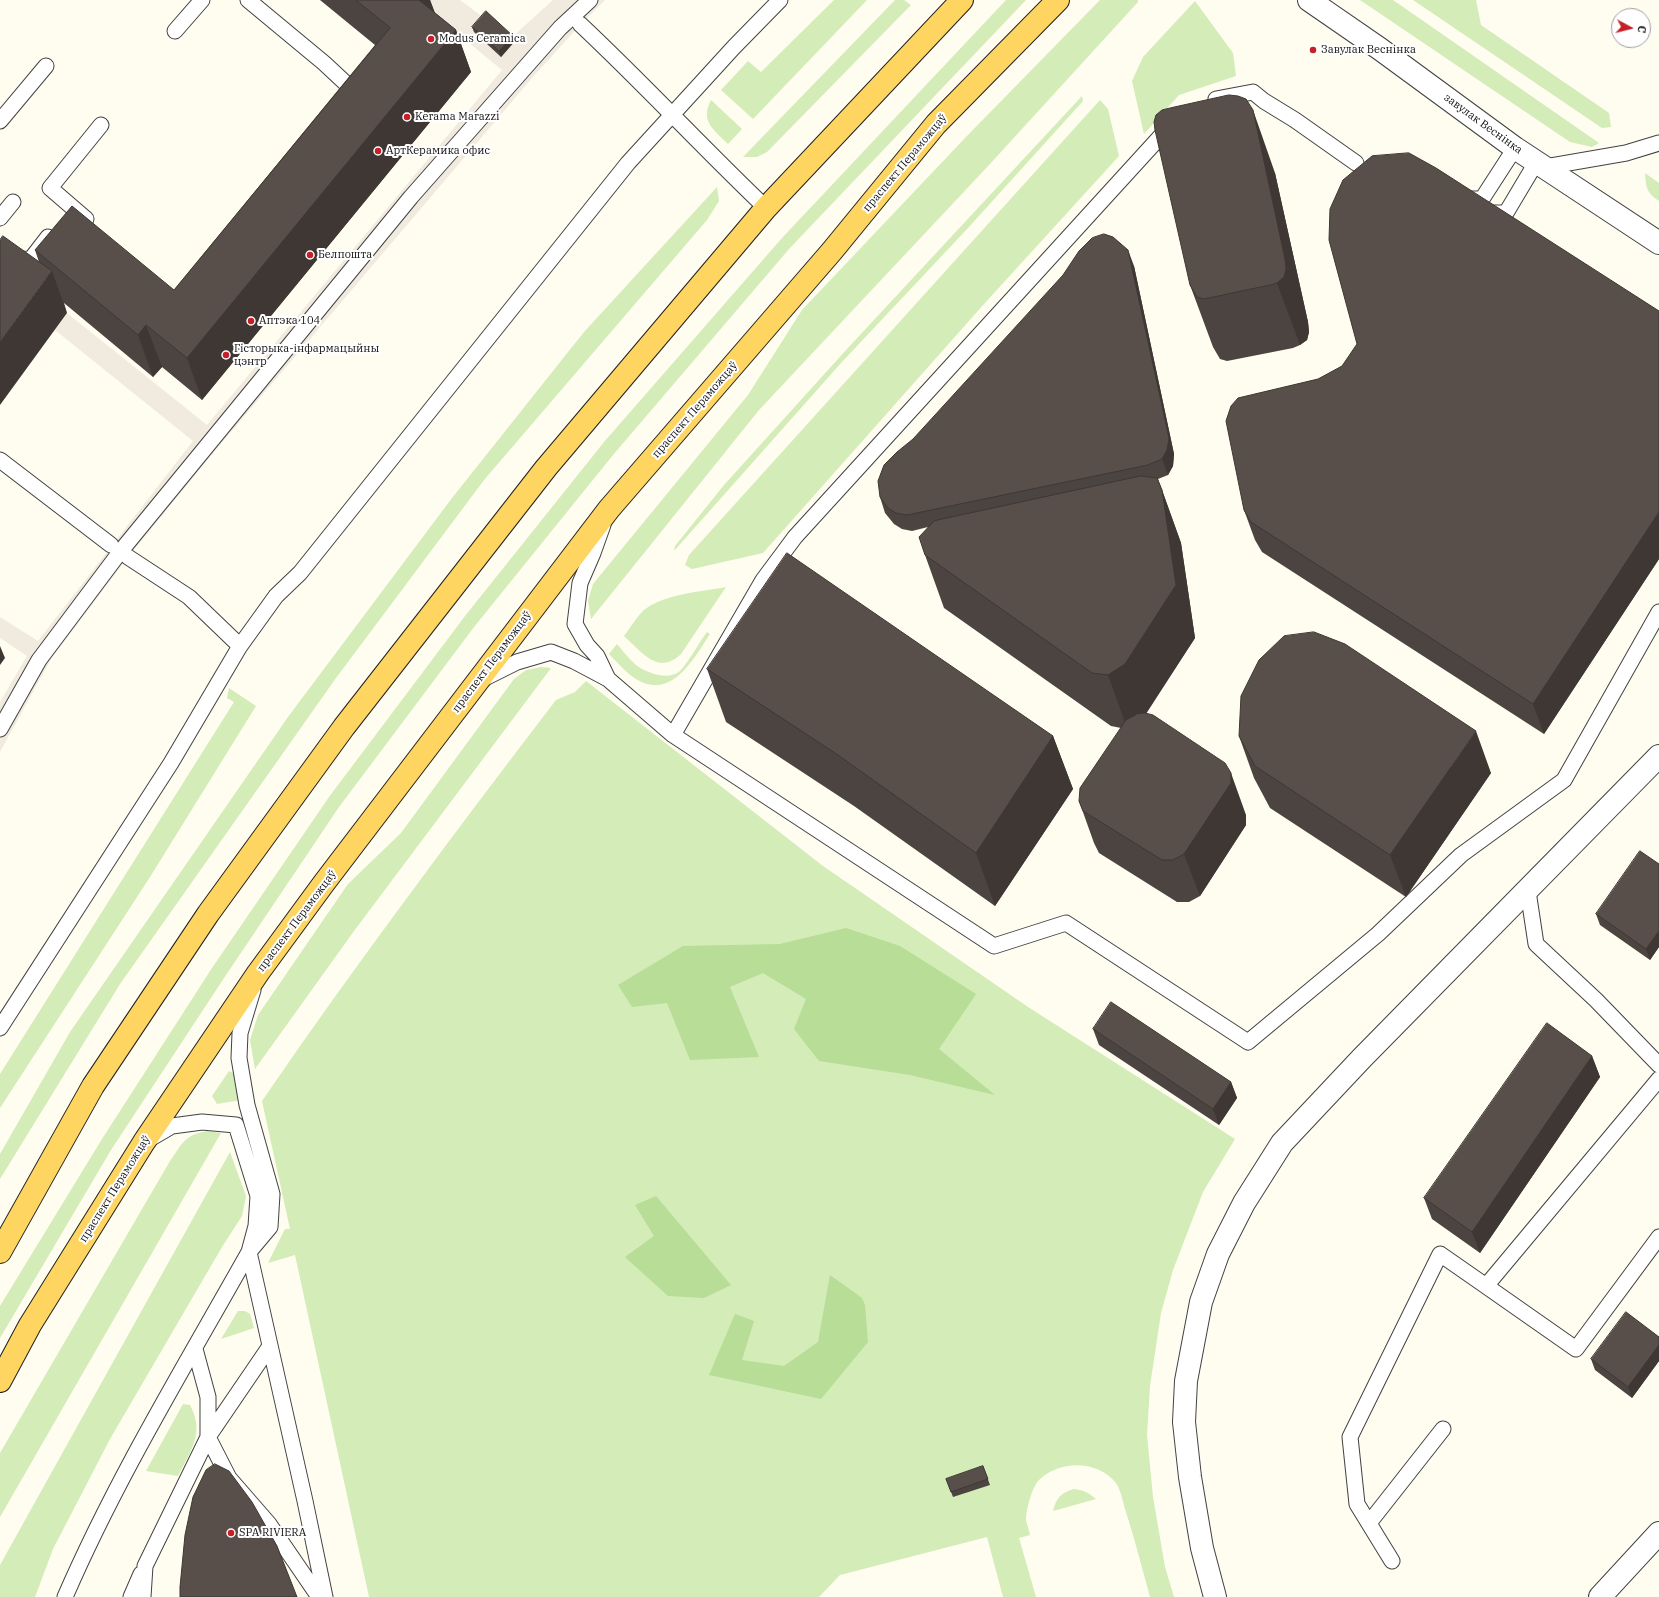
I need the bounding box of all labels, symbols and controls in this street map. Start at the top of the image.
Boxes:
north arrow [1611,8,1651,48]
text: С [1635,25,1649,34]
place label: Modus Ceramica [439,32,526,46]
marker: Modus Ceramica [426,34,436,44]
place label: Завулак Веснінка [1321,43,1416,57]
marker: Завулак Веснінка [1308,45,1318,55]
street label: завулак Веснінка [1441,91,1525,157]
place label: Kerama Marazzi [415,110,499,124]
marker: Kerama Marazzi [402,112,412,122]
street label: праспект Пераможцаў [860,112,950,214]
place label: АртКерамика офис [386,144,490,158]
marker: АртКерамика офис [373,146,383,156]
place label: Белпошта [318,248,372,262]
marker: Белпошта [305,250,315,260]
place label: Аптэка 104 [259,314,320,328]
marker: Аптэка 104 [246,316,256,326]
place label: Гісторыка-інфармацыйны цэнтр [234,342,379,368]
marker: Гісторыка-інфармацыйны цэнтр [221,350,231,360]
street label: праспект Пераможцаў [650,359,740,461]
street label: праспект Пераможцаў [450,609,534,715]
street label: праспект Пераможцаў [255,868,339,974]
street label: праспект Пераможцаў [77,1133,153,1245]
place label: SPA RIVIERA [239,1526,306,1540]
marker: SPA RIVIERA [226,1528,236,1538]

